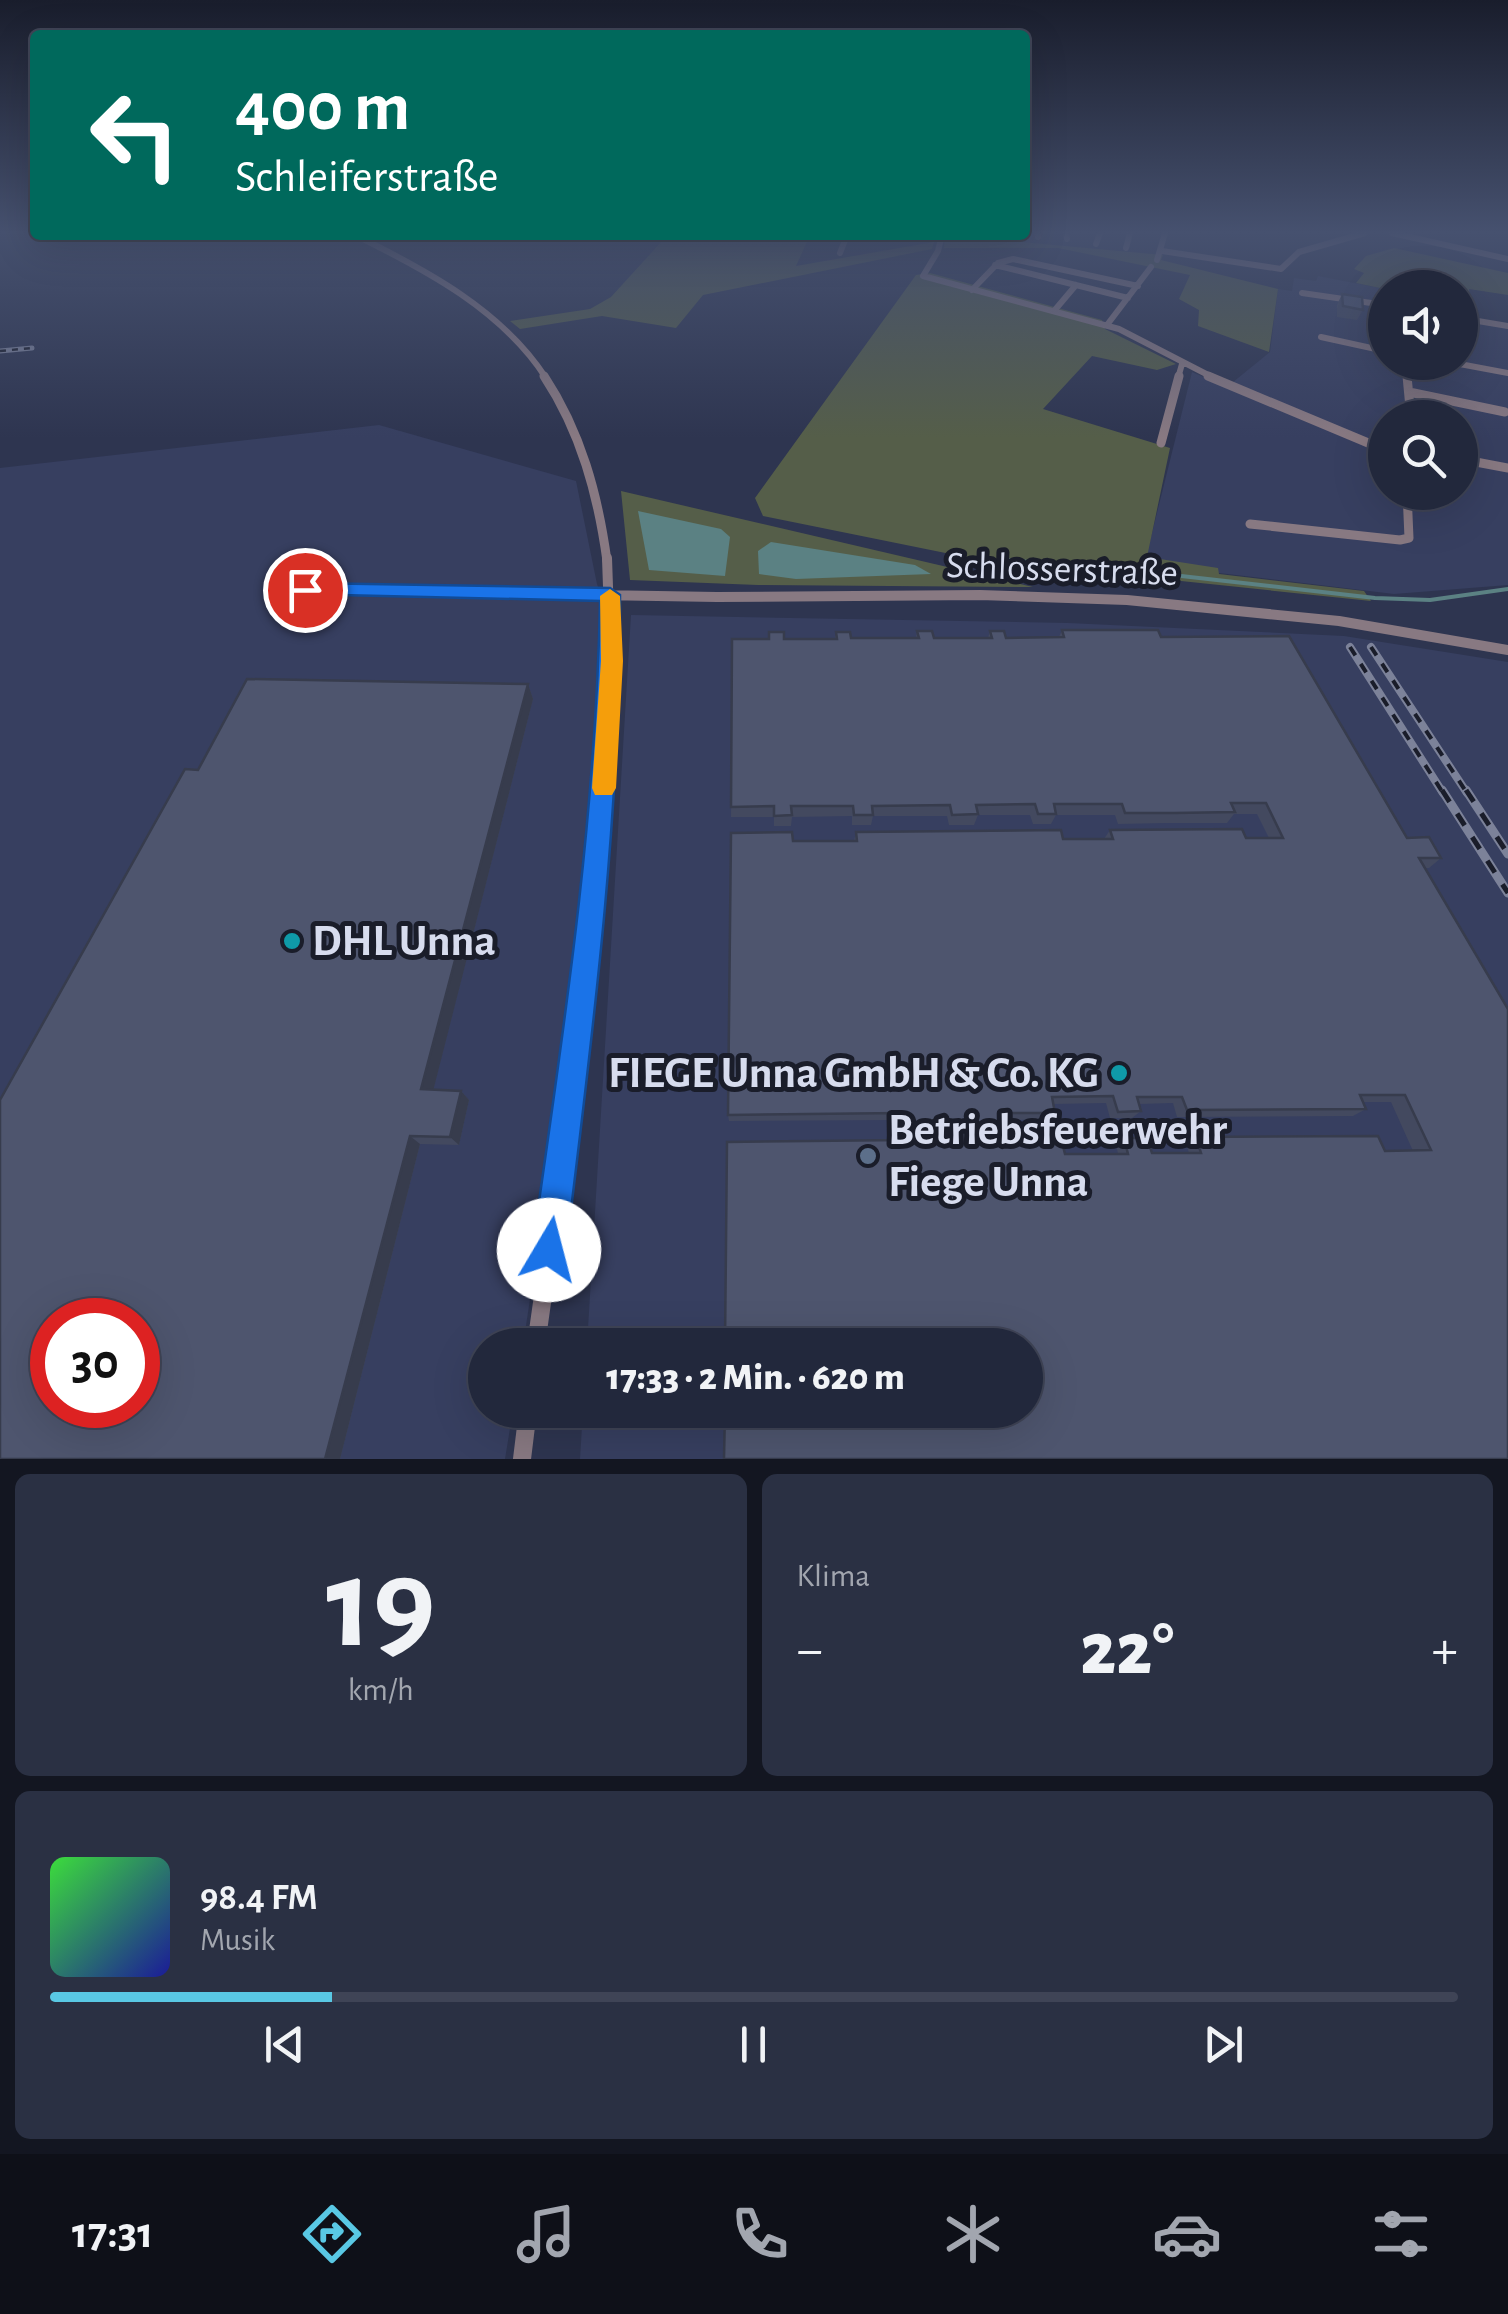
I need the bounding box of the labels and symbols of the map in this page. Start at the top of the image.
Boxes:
street label: Schlosserstraße [946,547,1178,593]
pin [263,548,348,633]
place label: DHL Unna [312,919,496,964]
marker: DHL Unna [281,930,303,952]
place label: FIEGE Unna GmbH & Co. KG [608,1051,1099,1096]
marker: FIEGE Unna GmbH & Co. KG [1108,1062,1130,1084]
place label: Betriebsfeuerwehr Fiege Unna [888,1108,1227,1205]
marker: Betriebsfeuerwehr Fiege Unna [857,1145,879,1167]
position arrow [497,1198,601,1302]
speed limit sign: 30 [30,1298,160,1428]

